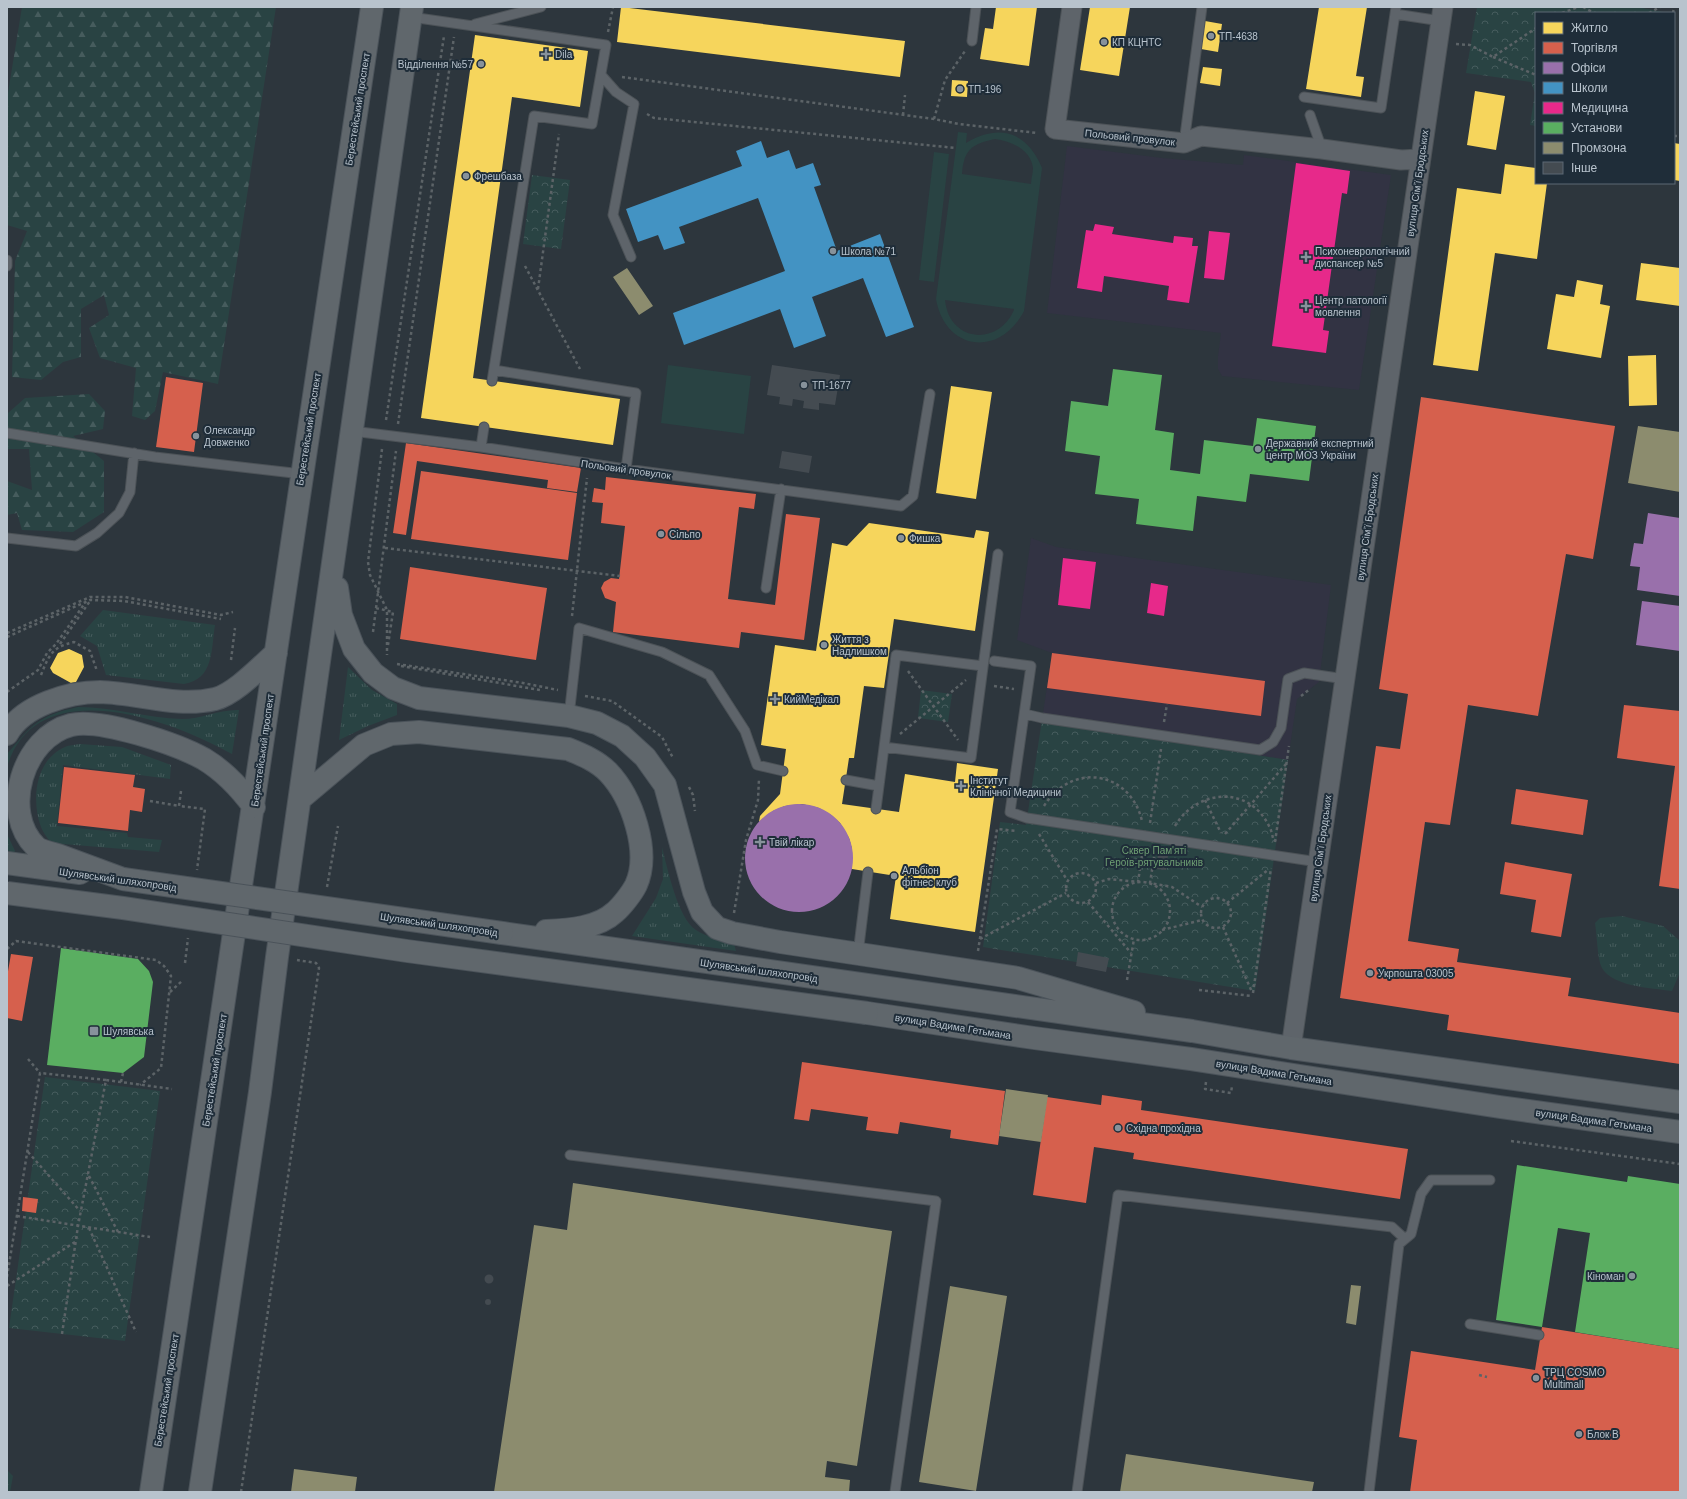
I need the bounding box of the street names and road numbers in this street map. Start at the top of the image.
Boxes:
street label: Берестейський проспект [343,52,372,166]
street label: Польовий провулок [1084,127,1176,148]
street label: вулиця Сімʼї Бродських [1405,129,1430,237]
street label: Берестейський проспект [294,372,323,486]
street label: Польовий провулок [580,458,672,481]
street label: вулиця Сімʼї Бродських [1355,473,1380,581]
street label: Берестейський проспект [249,692,276,807]
street label: вулиця Сімʼї Бродських [1308,794,1333,902]
street label: Шулявський шляхопровід [58,866,178,893]
street label: Шулявський шляхопровід [379,911,499,938]
street label: Шулявський шляхопровід [699,957,819,984]
street label: вулиця Вадима Гетьмана [894,1012,1012,1041]
street label: Берестейський проспект [200,1013,229,1127]
street label: вулиця Вадима Гетьмана [1215,1058,1333,1087]
street label: вулиця Вадима Гетьмана [1535,1107,1653,1134]
street label: Берестейський проспект [152,1333,181,1447]

